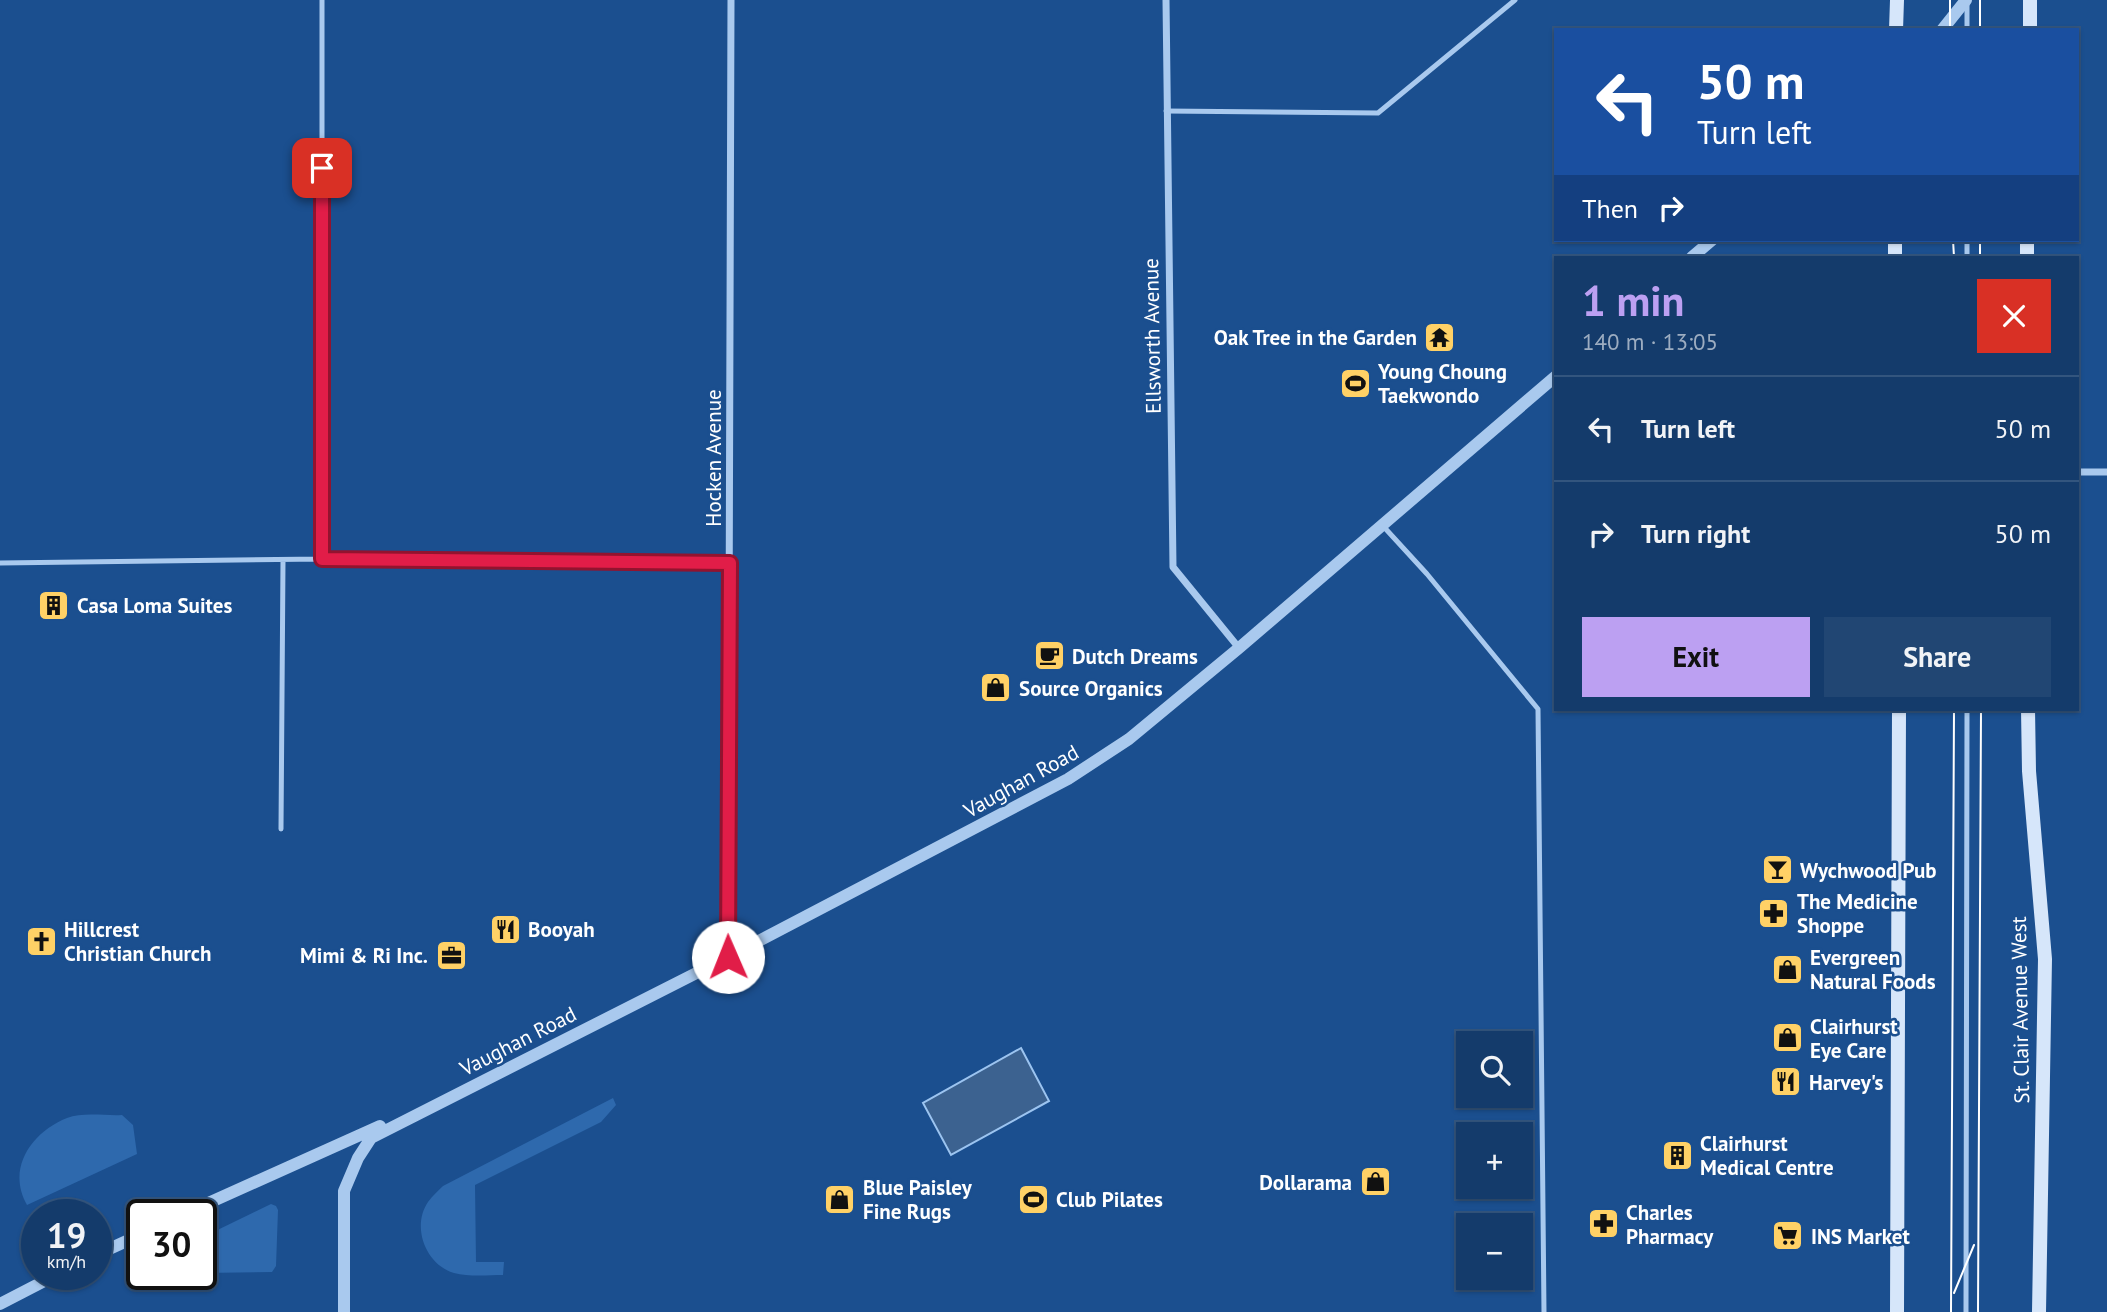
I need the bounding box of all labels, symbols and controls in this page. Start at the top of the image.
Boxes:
text: 50 m [1697,49,1804,113]
icon: left [1582,56,1673,147]
text: Turn left [1697,111,1812,153]
pin [292,138,352,198]
icon: arrive [303,149,341,187]
icon: right [1652,189,1690,227]
text: Then [1582,192,1638,225]
street label: Ellsworth Avenue [1137,258,1167,414]
text: 1 min [1582,273,1684,328]
button: close [1977,279,2051,353]
temple icon: Oak Tree in the Garden [1423,320,1457,354]
place label: Oak Tree in the Garden [1214,324,1417,351]
text: 140 m · 13:05 [1582,327,1718,356]
place label: Young Choung Taekwondo [1377,358,1507,409]
sports icon: Young Choung Taekwondo [1338,366,1372,400]
street label: Hocken Avenue [700,389,727,527]
icon: left [1582,410,1620,448]
text: Turn left [1641,412,1735,445]
text: 50 m [1995,412,2051,445]
icon: right [1582,515,1620,553]
text: Turn right [1641,517,1750,550]
text: 50 m [1995,517,2051,550]
building icon: Casa Loma Suites [37,588,71,622]
place label: Casa Loma Suites [77,592,232,619]
button: Exit [1582,617,1810,697]
button: Share [1824,617,2051,697]
cafe icon: Dutch Dreams [1032,639,1066,673]
place label: Dutch Dreams [1072,643,1198,670]
shop icon: Source Organics [979,671,1013,705]
place label: Source Organics [1019,675,1163,702]
street label: Vaughan Road [958,738,1083,824]
bar icon: Wychwood Pub [1760,853,1794,887]
place label: Wychwood Pub [1800,857,1936,884]
place label: The Medicine Shoppe [1797,888,1918,939]
pharmacy icon: The Medicine Shoppe [1757,896,1791,930]
restaurant icon: Booyah [488,912,522,946]
place label: Hillcrest Christian Church [64,916,211,967]
place label: Booyah [528,916,595,943]
street label: St. Clair Avenue West [2005,916,2035,1104]
position arrow [691,920,765,994]
church icon: Hillcrest Christian Church [24,924,58,958]
office icon: Mimi & Ri Inc. [434,938,468,972]
place label: Mimi & Ri Inc. [300,942,428,969]
place label: Evergreen Natural Foods [1810,944,1936,995]
shop icon: Evergreen Natural Foods [1770,952,1804,986]
street label: Vaughan Road [454,1000,581,1082]
place label: Clairhurst Eye Care [1810,1013,1898,1064]
shop icon: Clairhurst Eye Care [1770,1021,1804,1055]
map controls [1456,1031,1533,1290]
button: search [1456,1031,1533,1108]
restaurant icon: Harvey's [1769,1065,1803,1099]
place label: Harvey's [1809,1069,1884,1096]
button: + [1456,1122,1533,1199]
place label: Clairhurst Medical Centre [1700,1130,1834,1181]
building icon: Clairhurst Medical Centre [1660,1138,1694,1172]
shop icon: Dollarama [1358,1165,1392,1199]
place label: Dollarama [1259,1169,1352,1196]
place label: Blue Paisley Fine Rugs [863,1174,973,1225]
shop icon: Blue Paisley Fine Rugs [823,1182,857,1216]
sports icon: Club Pilates [1016,1182,1050,1216]
place label: Club Pilates [1056,1186,1163,1213]
speed limit sign: 30 [126,1199,217,1290]
place label: Charles Pharmacy [1626,1199,1714,1250]
pharmacy icon: Charles Pharmacy [1586,1207,1620,1241]
text: 19 [47,1212,86,1258]
button: − [1456,1213,1533,1290]
supermarket icon: INS Market [1771,1219,1805,1253]
place label: INS Market [1811,1223,1911,1250]
text: km/h [47,1250,86,1273]

